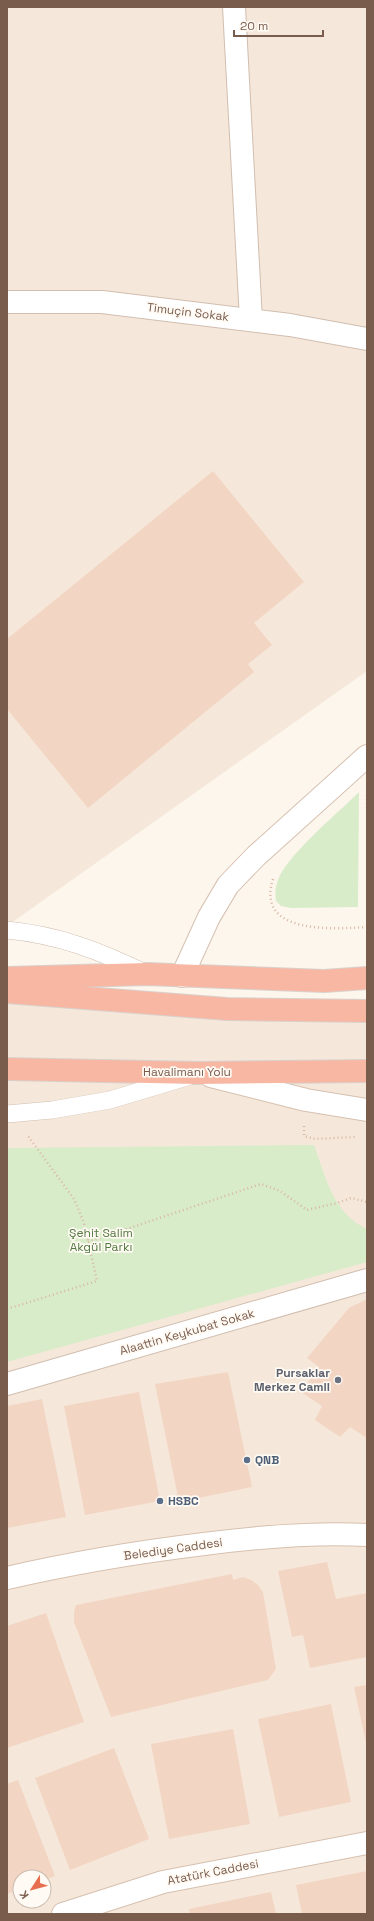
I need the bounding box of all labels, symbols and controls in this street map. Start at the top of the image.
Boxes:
scale bar [234,12,323,38]
text: 20 m [240,18,268,34]
street label: Timuçin Sokak [146,299,230,325]
street label: Havalimanı Yolu [143,1064,231,1080]
park label: Şehit Salim Akgül Parkı [69,1225,133,1255]
street label: Alaattin Keykubat Sokak [118,1305,257,1359]
place label: Pursaklar Merkez Camii [254,1365,330,1395]
marker: Pursaklar Merkez Camii [333,1375,343,1385]
place label: QNB [255,1452,279,1468]
marker: QNB [242,1455,252,1465]
place label: HSBC [168,1493,199,1509]
marker: HSBC [155,1496,165,1506]
street label: Belediye Caddesi [123,1534,223,1564]
street label: Atatürk Caddesi [166,1855,260,1889]
north arrow [12,1869,52,1909]
text: K [16,1888,32,1902]

